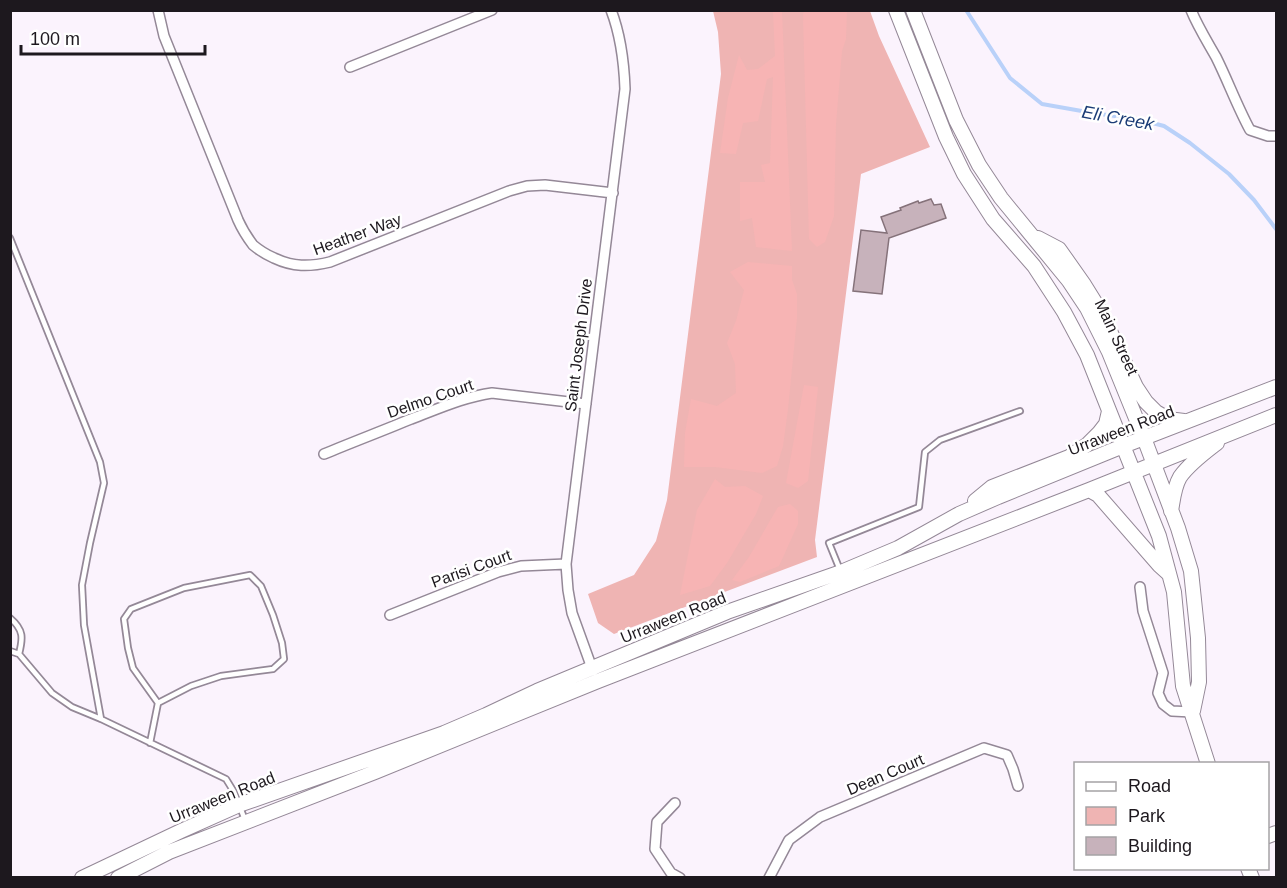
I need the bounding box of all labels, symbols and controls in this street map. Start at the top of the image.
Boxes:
scale bar [21,18,206,56]
text: 100 m [30,29,80,49]
water label: Eli Creek [1080,102,1157,134]
street label: Heather Way [311,211,404,258]
street label: Saint Joseph Drive [562,277,595,413]
street label: Main Street [1092,297,1142,378]
street label: Delmo Court [385,376,476,421]
street label: Urraween Road [1066,402,1177,458]
street label: Parisi Court [429,546,514,591]
street label: Urraween Road [618,589,728,646]
street label: Dean Court [844,750,927,798]
legend [1074,762,1269,870]
street label: Urraween Road [167,769,277,826]
text: Road [1128,776,1171,796]
text: Park [1128,806,1166,826]
text: Building [1128,836,1192,856]

